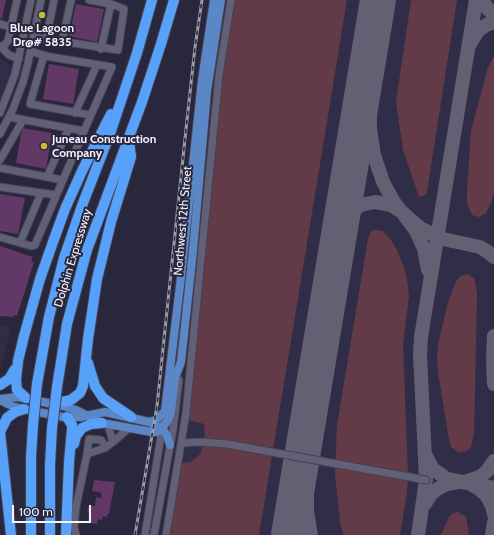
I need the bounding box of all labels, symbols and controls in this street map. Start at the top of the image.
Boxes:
marker: Blue Lagoon Dr@# 5835 [37,10,47,20]
place label: Blue Lagoon Dr@# 5835 [10,21,74,49]
place label: Juneau Construction Company [52,132,156,160]
marker: Juneau Construction Company [39,141,49,151]
street label: Northwest 12th Street [171,166,195,276]
street label: Dolphin Expressway [51,207,95,309]
scale bar [14,497,93,523]
text: 100 m [19,504,53,519]

